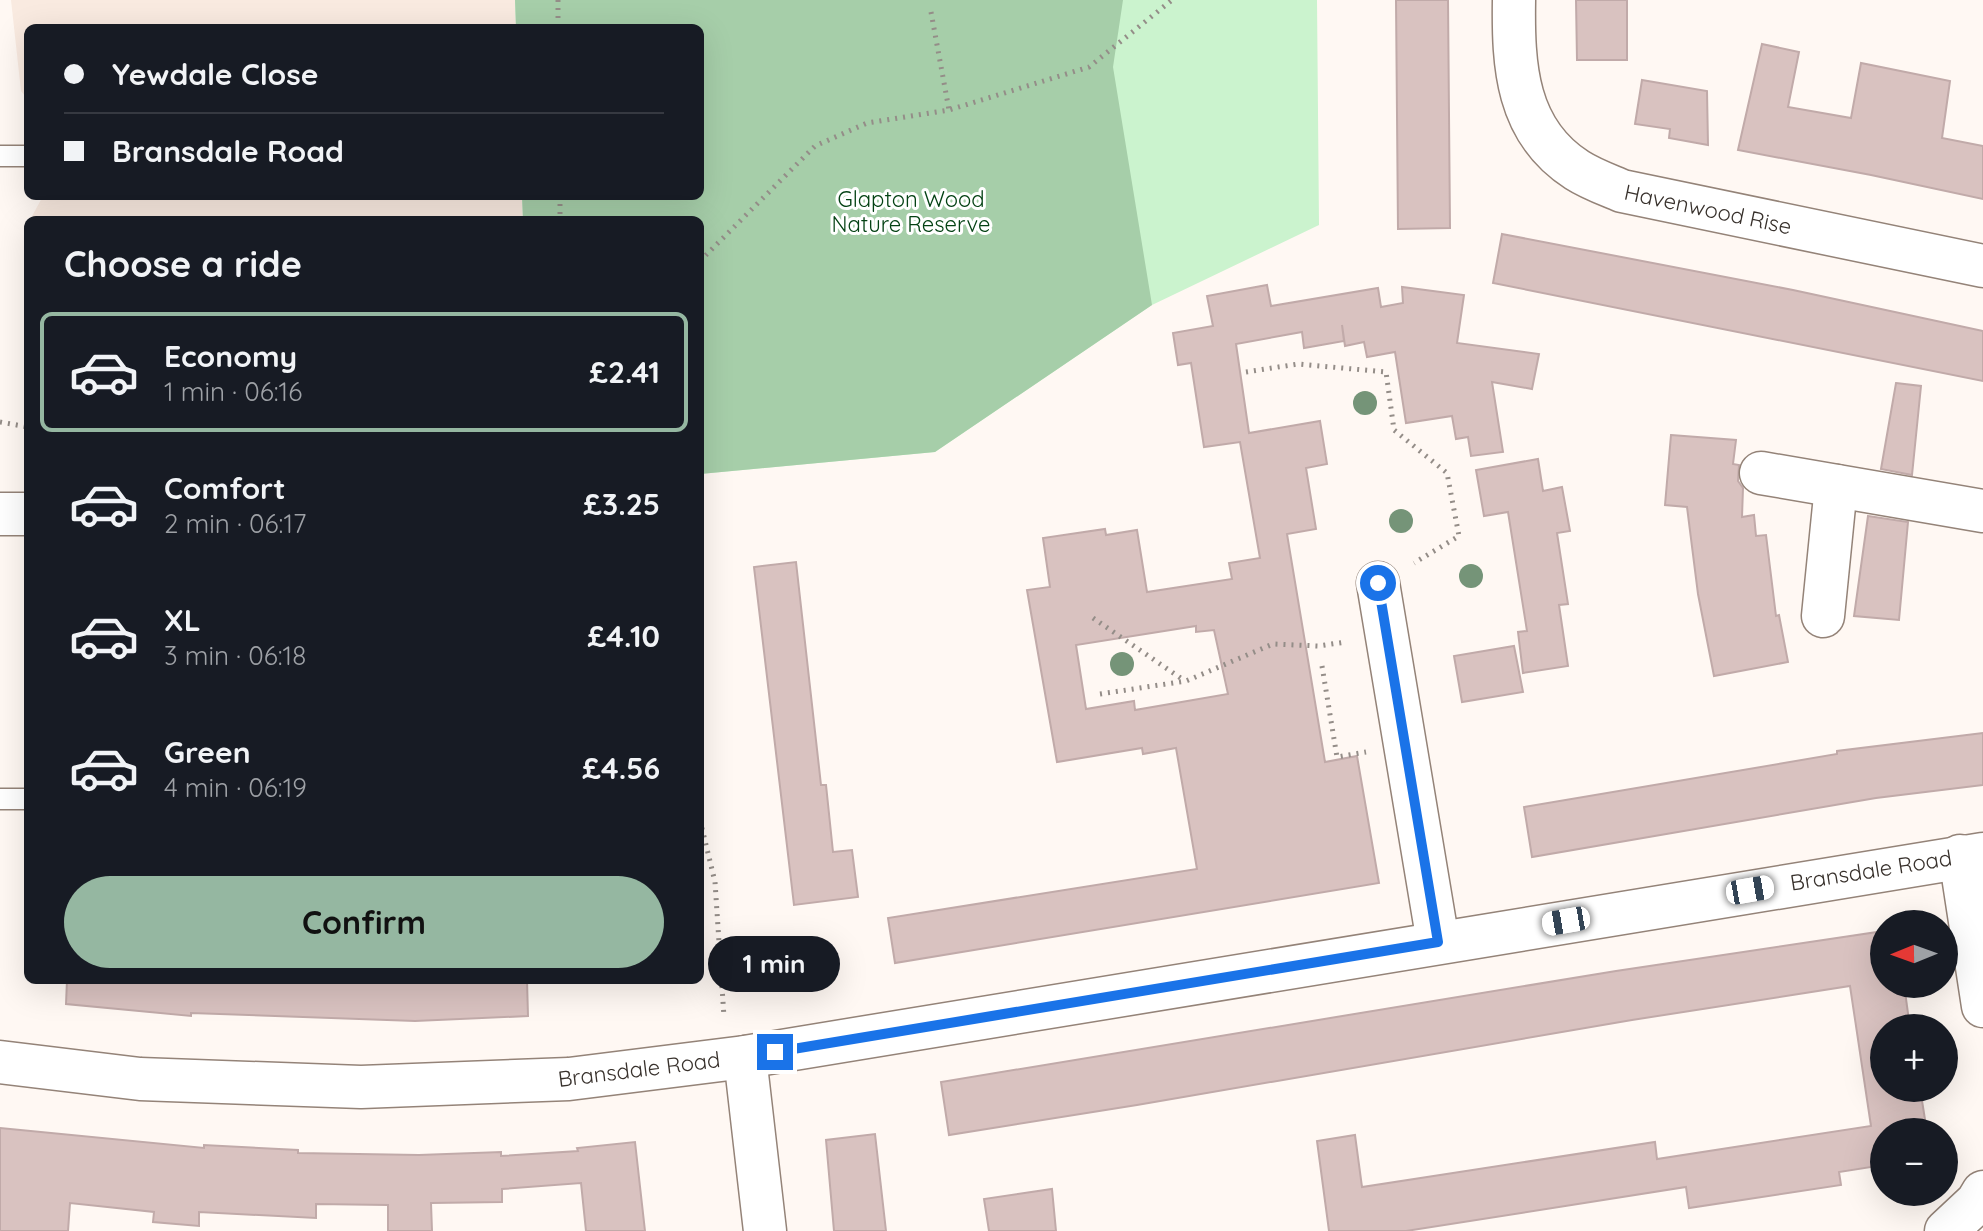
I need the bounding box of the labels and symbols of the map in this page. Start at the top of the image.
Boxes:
street label: Havenwood Rise [1622,178,1794,240]
park label: Glapton Wood Nature Reserve [831,185,991,238]
route start [1360,565,1396,601]
street label: Bransdale Road [1788,843,1954,897]
car [1724,874,1776,906]
car [1540,905,1592,937]
north arrow [1870,910,1958,998]
callout: 1 min [709,936,841,992]
route end [757,1034,793,1070]
street label: Bransdale Road [556,1045,722,1093]

